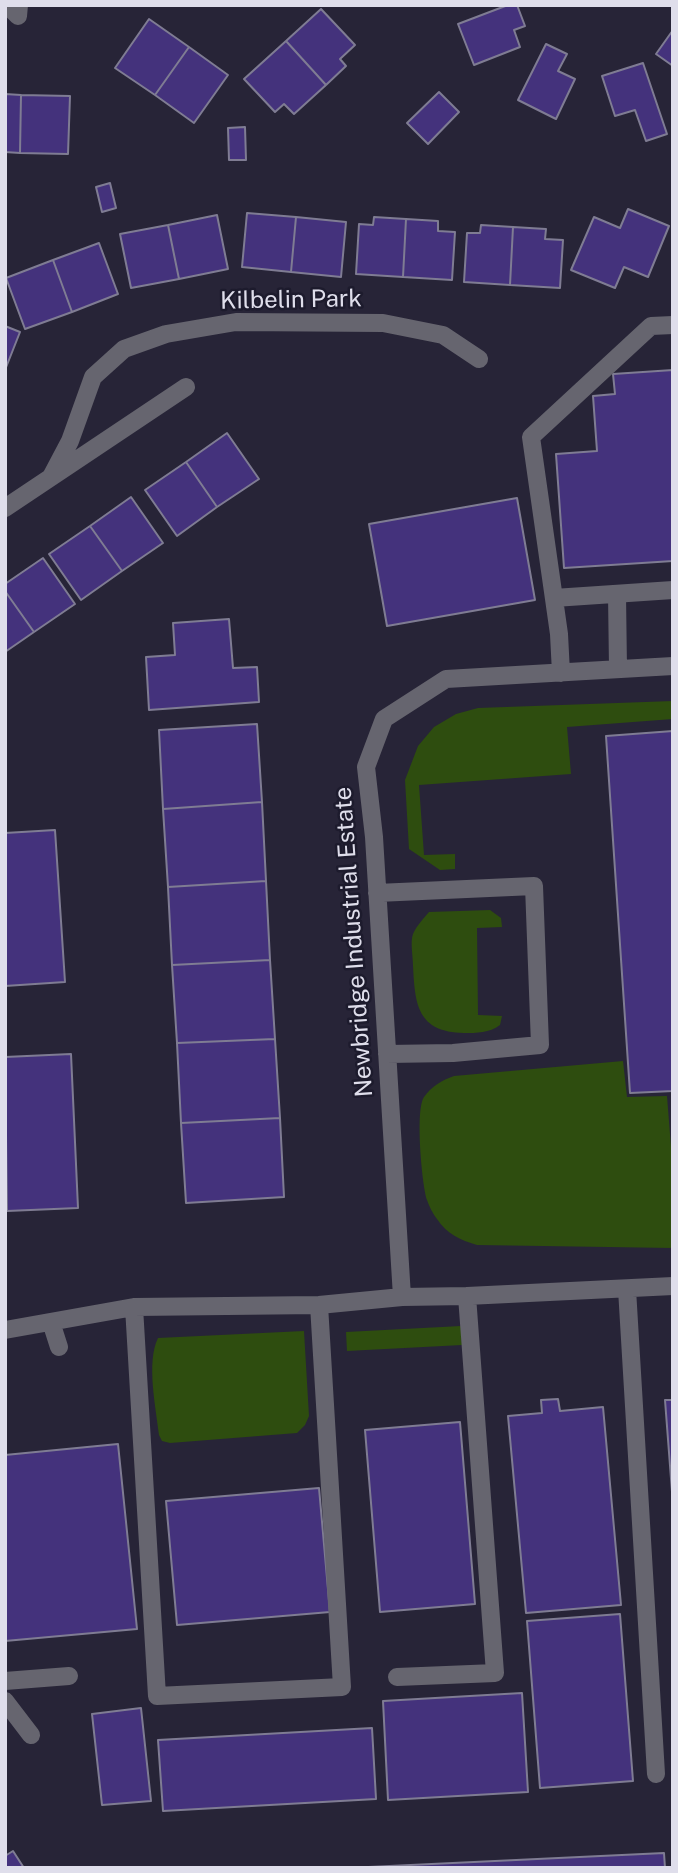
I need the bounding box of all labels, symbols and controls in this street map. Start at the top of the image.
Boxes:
street label: Kilbelin Park [220,284,362,316]
street label: Newbridge Industrial Estate [329,786,379,1098]

